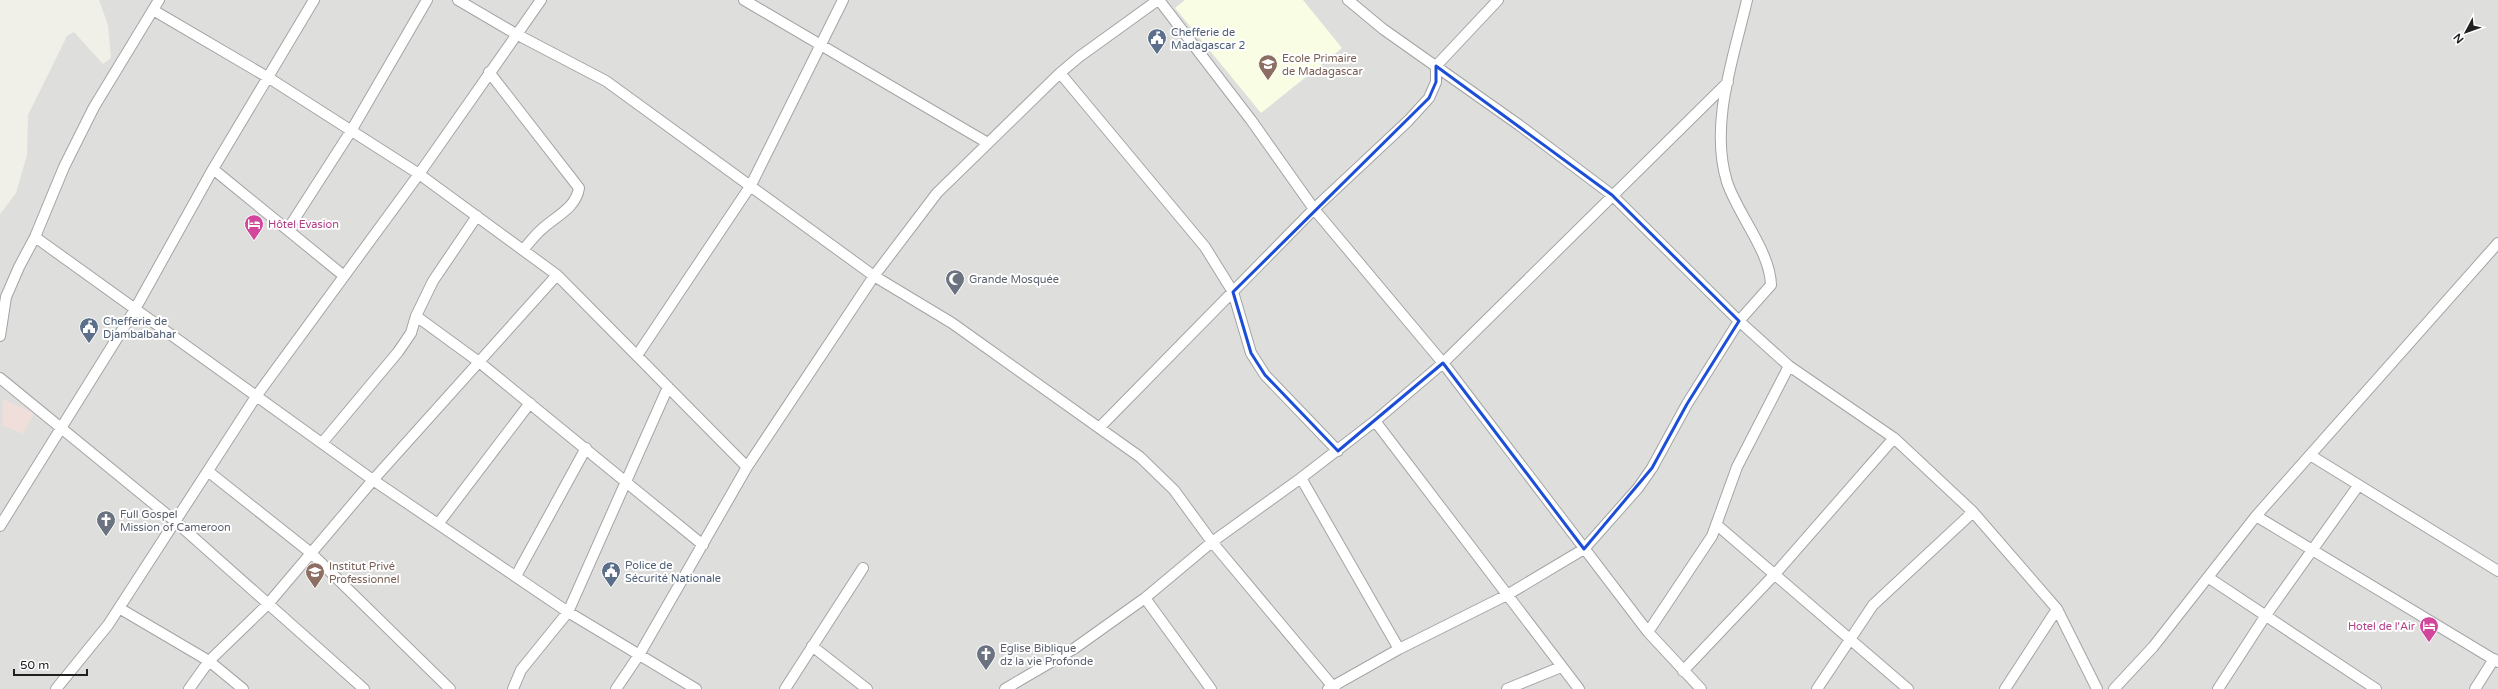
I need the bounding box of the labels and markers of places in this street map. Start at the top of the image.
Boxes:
place label: Chefferie de Madagascar 2 [1171,26,1245,52]
public building icon: Chefferie de Madagascar 2 [1146,27,1168,55]
place label: Ecole Primaire de Madagascar [1282,52,1363,78]
school or university icon: Ecole Primaire de Madagascar [1257,53,1279,81]
hotel icon: Hôtel Evasion [243,213,265,241]
place label: Hôtel Evasion [268,218,339,231]
mosque icon: Grande Mosquée [944,268,966,296]
place label: Grande Mosquée [969,273,1059,286]
place label: Chefferie de Djambalbahar [103,315,177,341]
public building icon: Chefferie de Djambalbahar [78,316,100,344]
place label: Full Gospel Mission of Cameroon [120,508,231,534]
church icon: Full Gospel Mission of Cameroon [95,509,117,537]
place label: Police de Sécurité Nationale [625,559,721,585]
place label: Institut Privé Professionnel [329,560,399,586]
public building icon: Police de Sécurité Nationale [600,560,622,588]
school or university icon: Institut Privé Professionnel [304,561,326,589]
hotel icon: Hotel de l'Air [2418,615,2440,643]
place label: Hotel de l'Air [2348,620,2416,633]
place label: Eglise Biblique dz la vie Profonde [1000,642,1093,668]
church icon: Eglise Biblique dz la vie Profonde [975,643,997,671]

